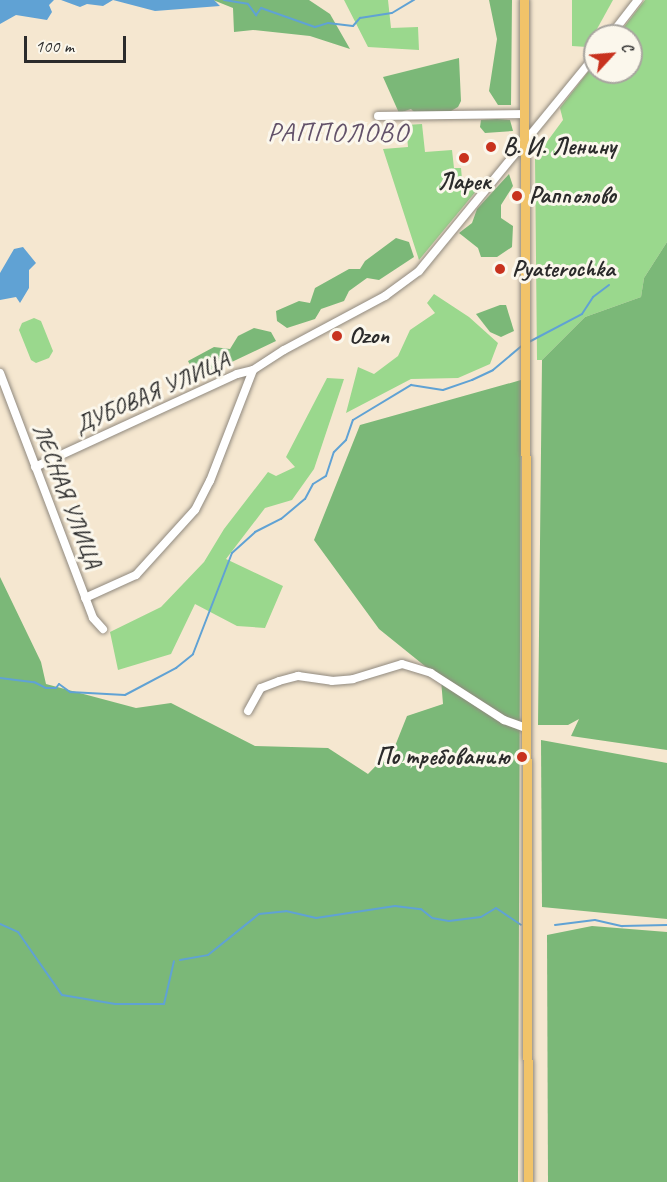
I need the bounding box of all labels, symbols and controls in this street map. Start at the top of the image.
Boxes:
scale bar [27,24,129,62]
north arrow [583,24,643,84]
text: 100 m [35,35,74,57]
text: С [617,39,638,55]
district label: РАППОЛОВО [268,117,408,149]
place label: В. И. Ленину [503,133,616,161]
marker: В. И. Ленину [484,140,498,154]
marker: Ларек [457,151,471,165]
place label: Ларек [437,168,491,196]
place label: Рапполово [529,182,616,210]
marker: Рапполово [510,189,524,203]
place label: Pyaterochka [512,255,615,283]
marker: Pyaterochka [493,262,507,276]
place label: Ozon [349,322,389,350]
marker: Ozon [330,329,344,343]
street label: ДУБОВАЯ УЛИЦА [70,346,234,440]
street label: ЛЕСНАЯ УЛИЦА [26,420,108,572]
place label: По требованию [381,743,510,771]
marker: По требованию [515,750,529,764]

